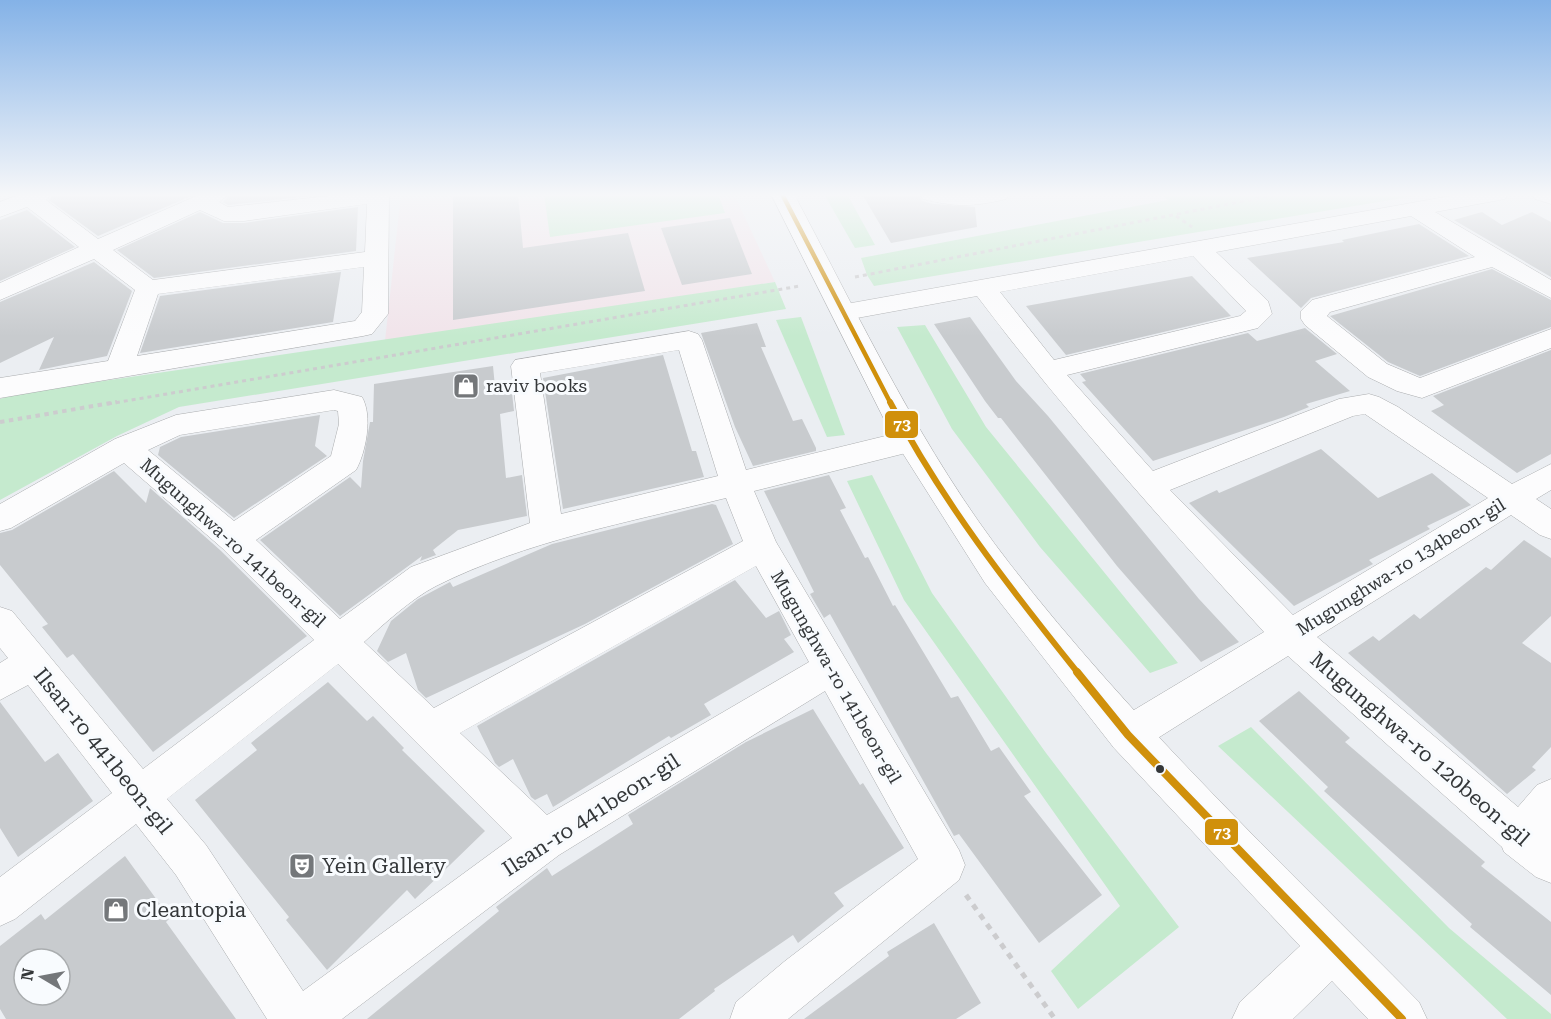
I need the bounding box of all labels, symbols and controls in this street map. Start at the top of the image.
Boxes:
shop icon: raviv books [451,371,481,401]
place label: raviv books [486,375,587,396]
line badge: 73 [884,410,919,439]
text: 73 [893,415,911,434]
street label: Mugunghwa-ro 141beon-gil [136,454,331,632]
street label: Mugunghwa-ro 134beon-gil [1293,493,1509,640]
street label: Mugunghwa-ro 141beon-gil [767,567,906,787]
street label: Mugunghwa-ro 120beon-gil [1306,647,1535,851]
street label: Ilsan-ro 441beon-gil [29,663,178,839]
street label: Ilsan-ro 441beon-gil [498,748,684,881]
unlabelled marker [1154,763,1166,775]
line badge: 73 [1204,818,1239,846]
text: 73 [1213,823,1231,842]
theatre icon: Yein Gallery [287,851,317,881]
place label: Yein Gallery [322,854,446,878]
shop icon: Cleantopia [101,895,131,925]
place label: Cleantopia [136,898,247,922]
north arrow [12,947,72,1007]
text: N [17,967,38,982]

